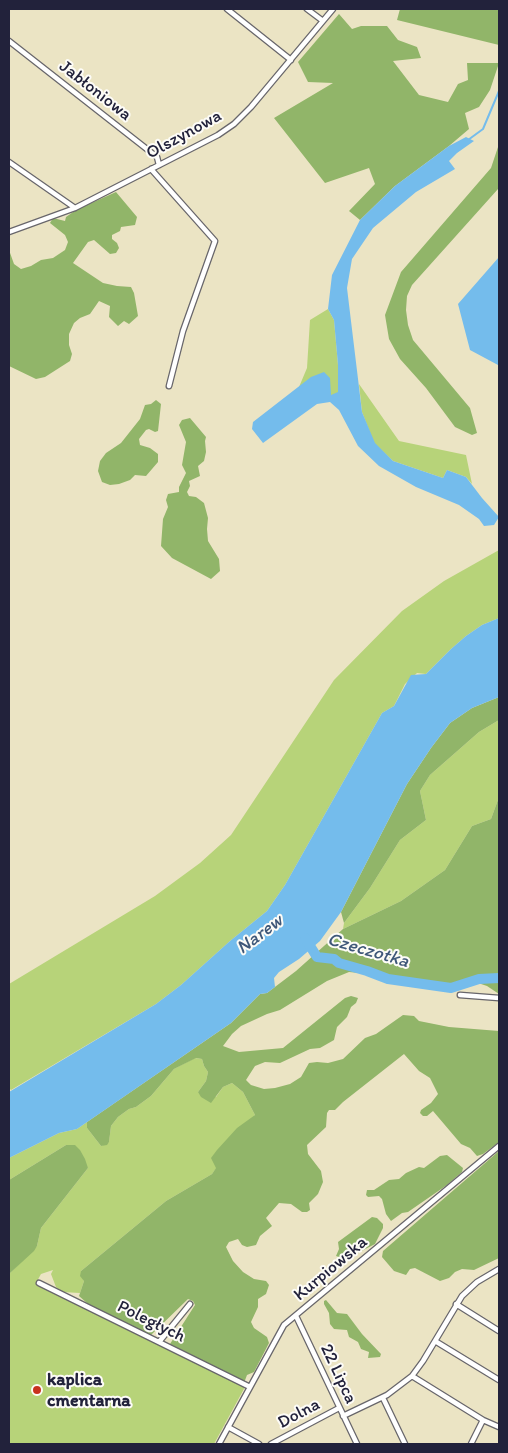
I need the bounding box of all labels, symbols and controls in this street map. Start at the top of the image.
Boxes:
street label: Jabłoniowa [54,56,136,126]
street label: Olszynowa [143,105,225,165]
water label: Narew [232,910,288,960]
water label: Czeczotka [325,928,411,974]
street label: Kurpiowska [290,1232,372,1306]
street label: Poległych [113,1296,189,1348]
street label: 22 Lipca [315,1341,361,1407]
place label: kaplica cmentarna [47,1369,131,1412]
marker: kaplica cmentarna [31,1384,43,1396]
street label: Dolna [274,1394,324,1434]

